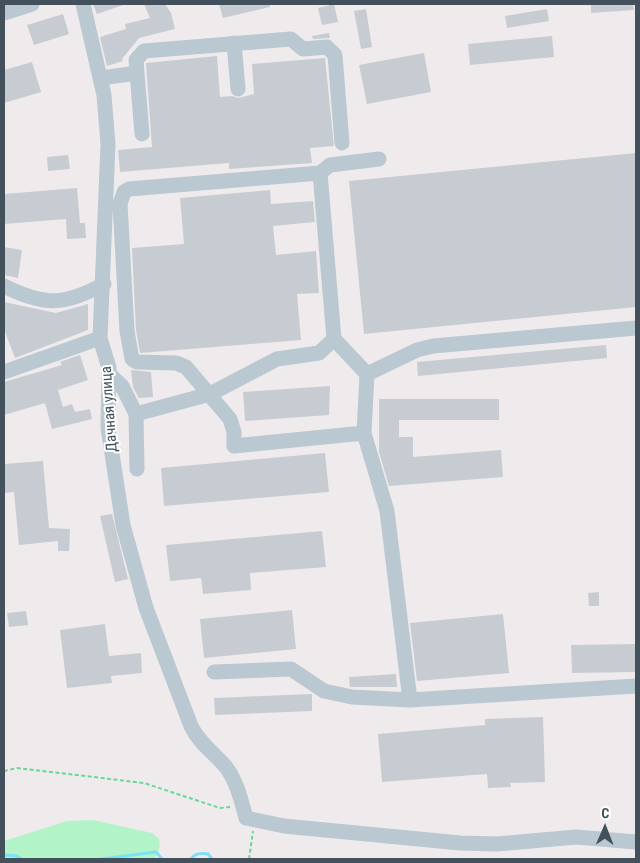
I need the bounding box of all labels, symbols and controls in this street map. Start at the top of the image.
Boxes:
street label: Дачная улица [98,365,122,453]
north arrow [580,803,630,853]
text: С [601,805,609,821]

